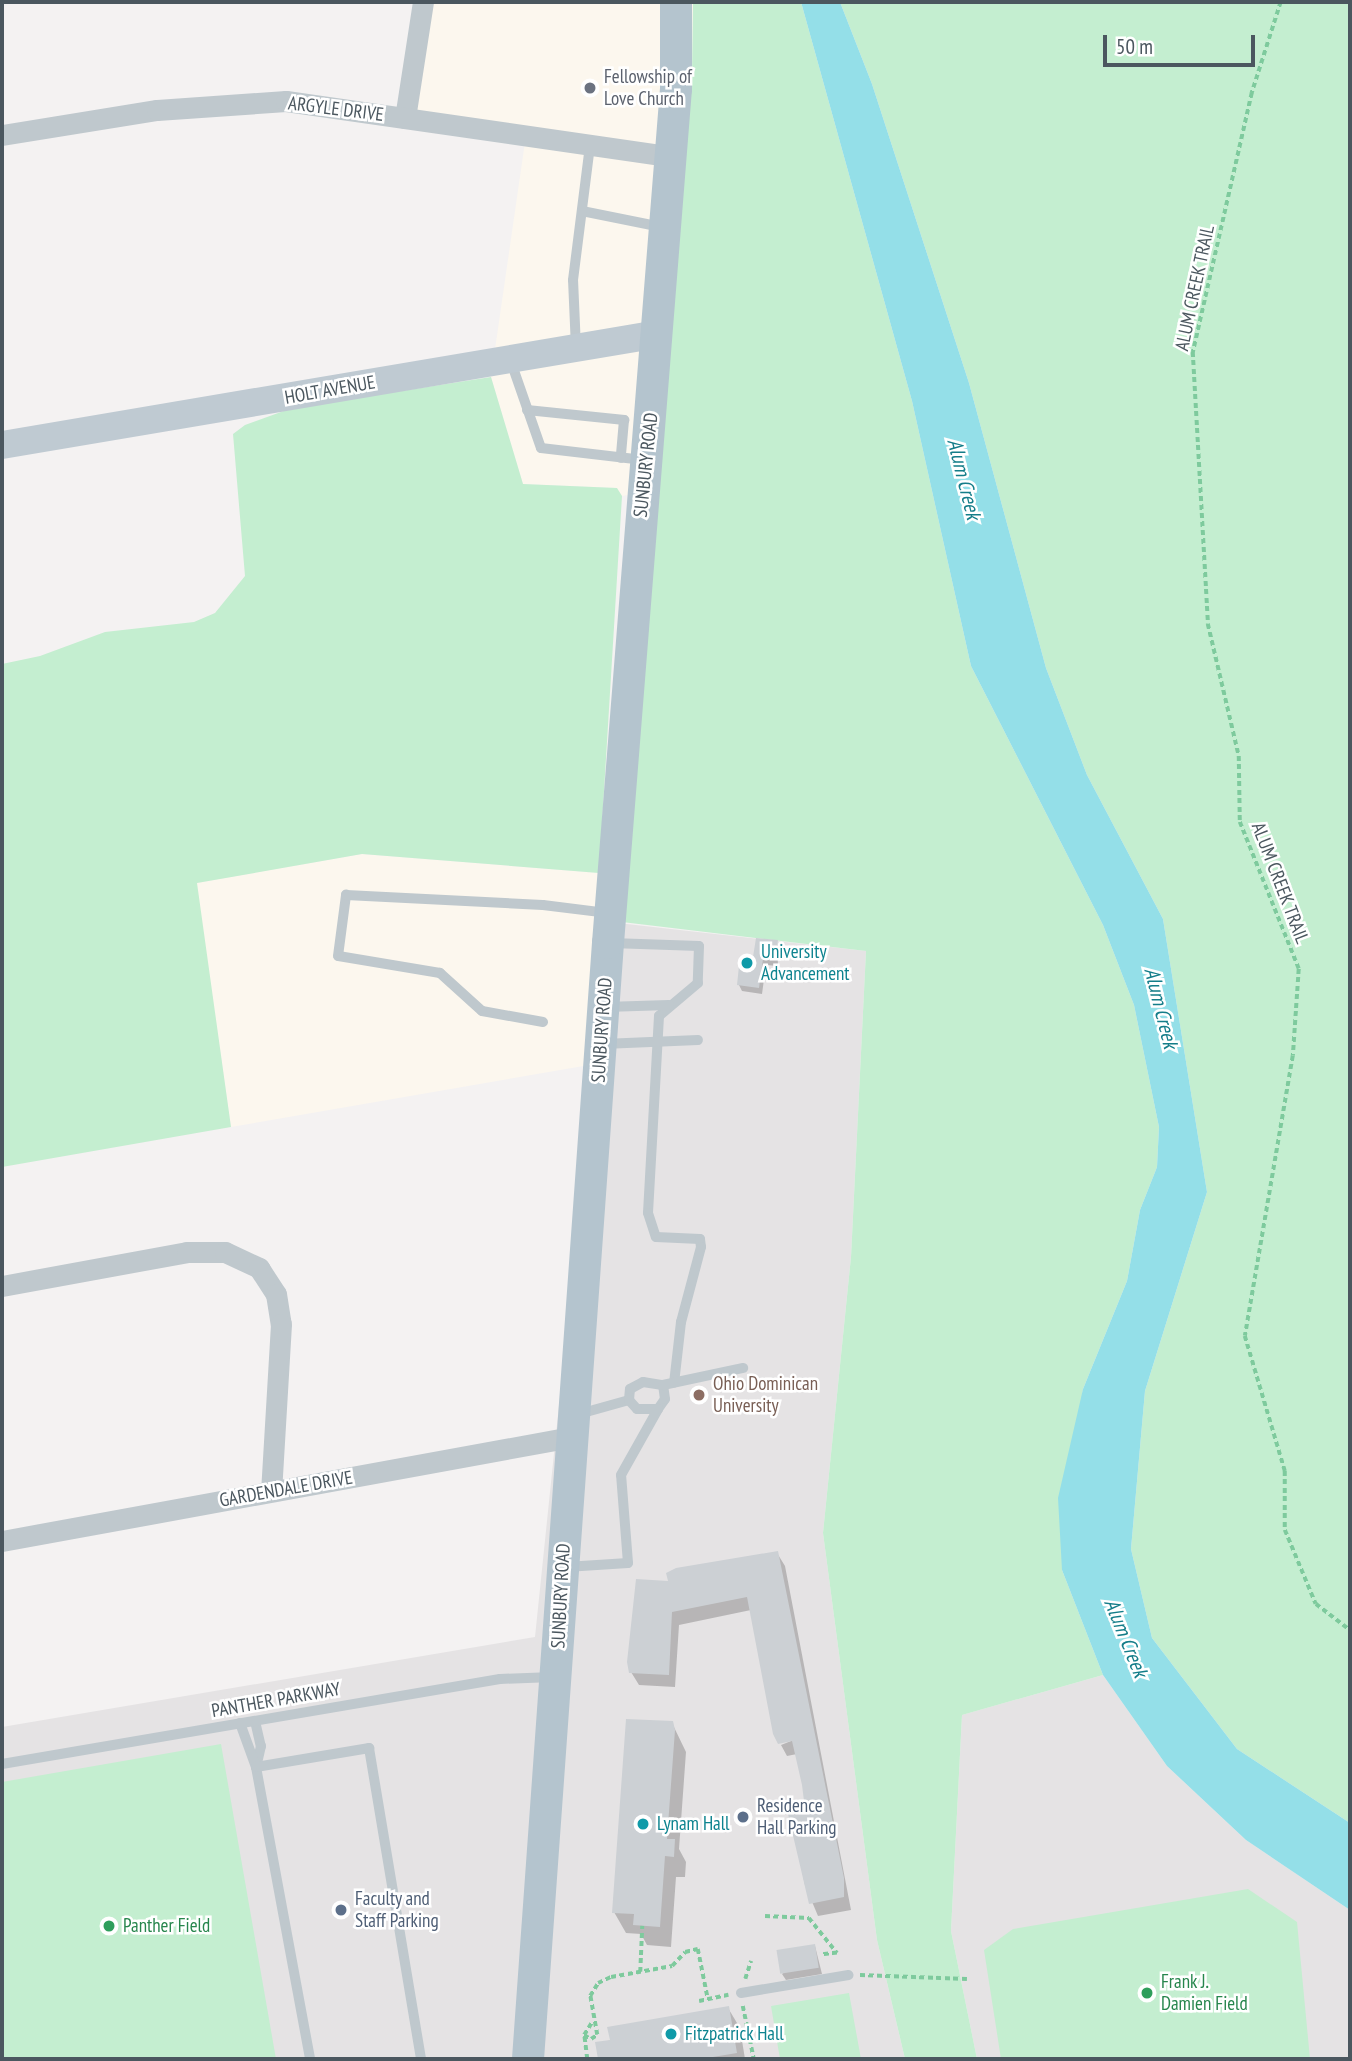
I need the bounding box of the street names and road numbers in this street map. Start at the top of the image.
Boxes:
street label: ARGYLE DRIVE [287,92,385,126]
street label: ALUM CREEK TRAIL [1170,223,1220,353]
street label: HOLT AVENUE [282,371,378,409]
street label: SUNBURY ROAD [629,411,663,519]
street label: ALUM CREEK TRAIL [1246,819,1314,947]
street label: SUNBURY ROAD [587,977,617,1083]
street label: GARDENDALE DRIVE [218,1466,354,1512]
street label: SUNBURY ROAD [547,1543,575,1649]
street label: PANTHER PARKWAY [210,1677,342,1723]

